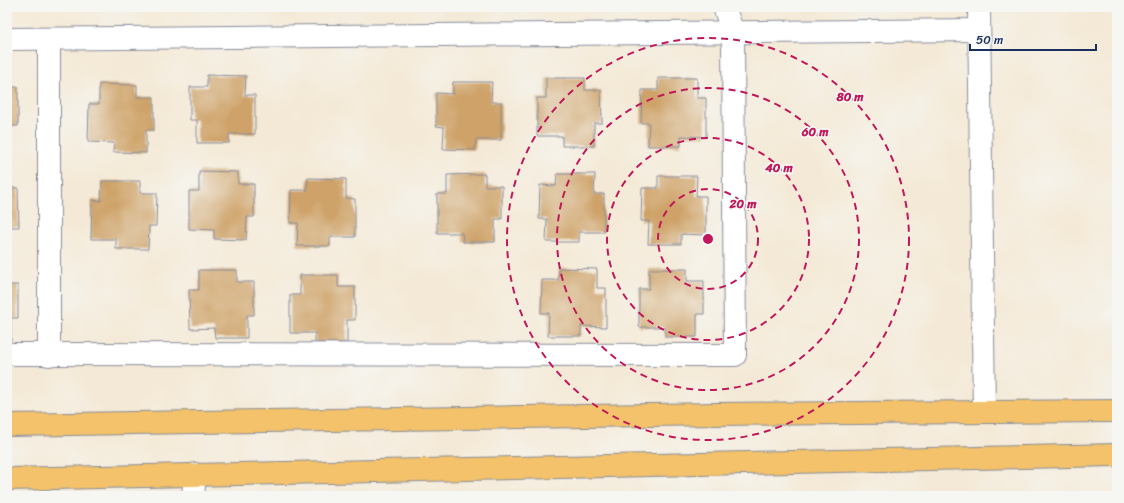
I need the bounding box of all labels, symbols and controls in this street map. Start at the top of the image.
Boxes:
scale bar [970,26,1096,52]
text: 50 m [976,29,1003,51]
text: 80 m [835,86,864,108]
text: 60 m [801,121,829,143]
text: 40 m [764,157,793,179]
text: 20 m [729,193,757,215]
centre of rings [701,232,715,246]

